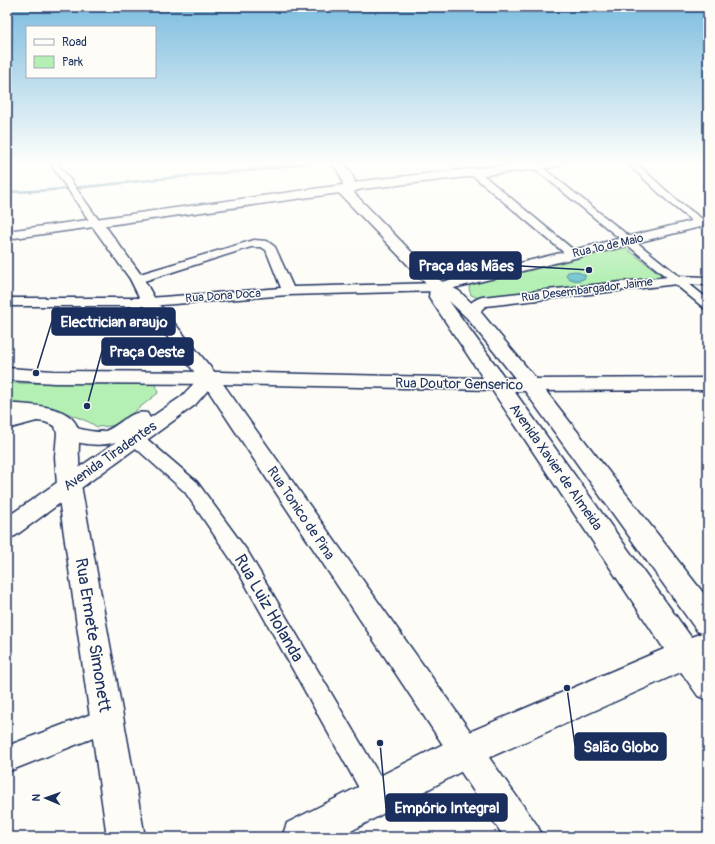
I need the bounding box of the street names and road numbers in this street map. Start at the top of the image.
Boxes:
street label: Rua 1º de Maio [571,230,645,261]
street label: Rua Desembargador Jaime [520,274,654,306]
street label: Rua Dona Doca [185,286,262,306]
street label: Rua Doutor Genserico [395,374,524,394]
street label: Avenida Xavier de Almeida [506,400,606,534]
street label: Avenida Tiradentes [60,417,161,495]
street label: Rua Tonico de Pina [264,463,338,563]
street label: Rua Luiz Holanda [230,550,308,666]
street label: Rua Ermete Simonett [70,557,116,714]

